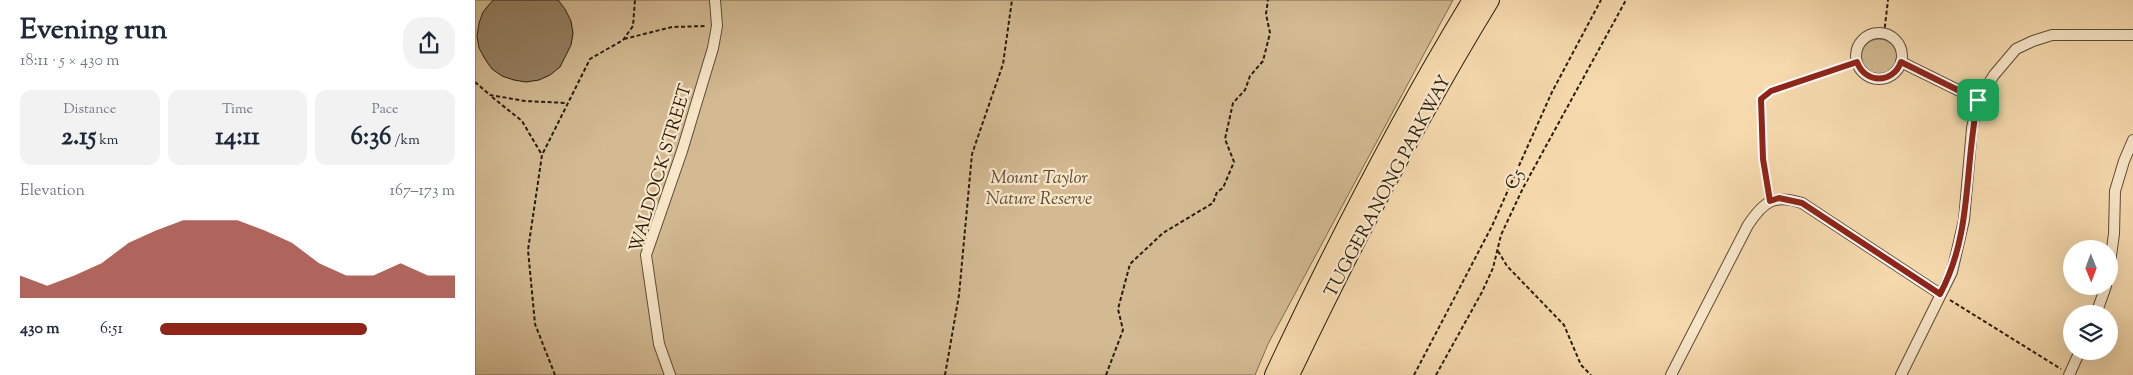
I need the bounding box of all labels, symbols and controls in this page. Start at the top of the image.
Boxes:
text: Evening run [20,11,167,51]
button: share [403,17,455,69]
text: 18:11 · 5 × 430 m [20,50,120,73]
street label: TUGGERANONG PARKWAY [1319,71,1459,303]
pin [1957,79,1999,121]
street label: WALDOCK STREET [624,81,700,256]
icon: arrive [1964,86,1992,114]
text: Distance [63,100,116,120]
text: Time [222,100,253,120]
text: Pace [372,100,399,120]
text: 2.15 [61,120,96,156]
text: 14:11 [215,120,260,156]
text: 6:36 [351,120,392,156]
text: km [96,131,118,151]
text: /km [392,131,420,151]
street label: C5 [1500,165,1532,195]
park label: Mount Taylor Nature Reserve [986,166,1092,213]
text: Elevation [20,180,85,203]
text: 167–173 m [389,180,455,203]
north arrow [2063,240,2117,295]
map controls [2063,240,2118,360]
button: layers [2063,305,2118,360]
text: 430 m [20,318,60,341]
text: 6:51 [100,318,123,341]

